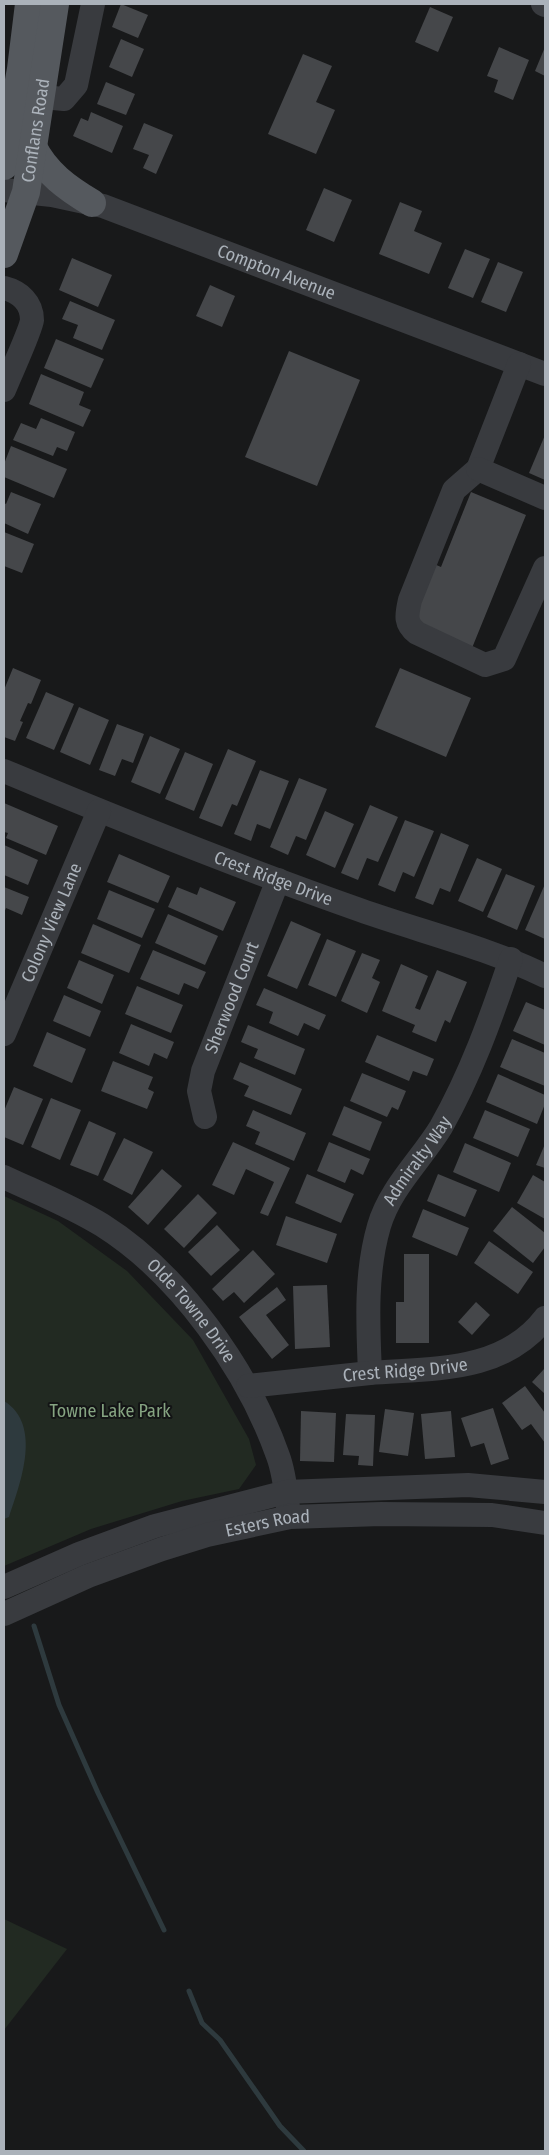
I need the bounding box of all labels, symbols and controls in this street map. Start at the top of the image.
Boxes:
street label: Conflans Road [17,77,54,184]
street label: Compton Avenue [214,240,339,304]
street label: Crest Ridge Drive [211,846,336,910]
street label: Colony View Lane [16,859,87,986]
street label: Sherwood Court [200,938,264,1057]
street label: Admiralty Way [378,1112,456,1209]
street label: Olde Towne Drive [142,1254,241,1367]
street label: Crest Ridge Drive [342,1353,469,1387]
park label: Towne Lake Park [49,1400,171,1422]
street label: Esters Road [223,1505,310,1542]

